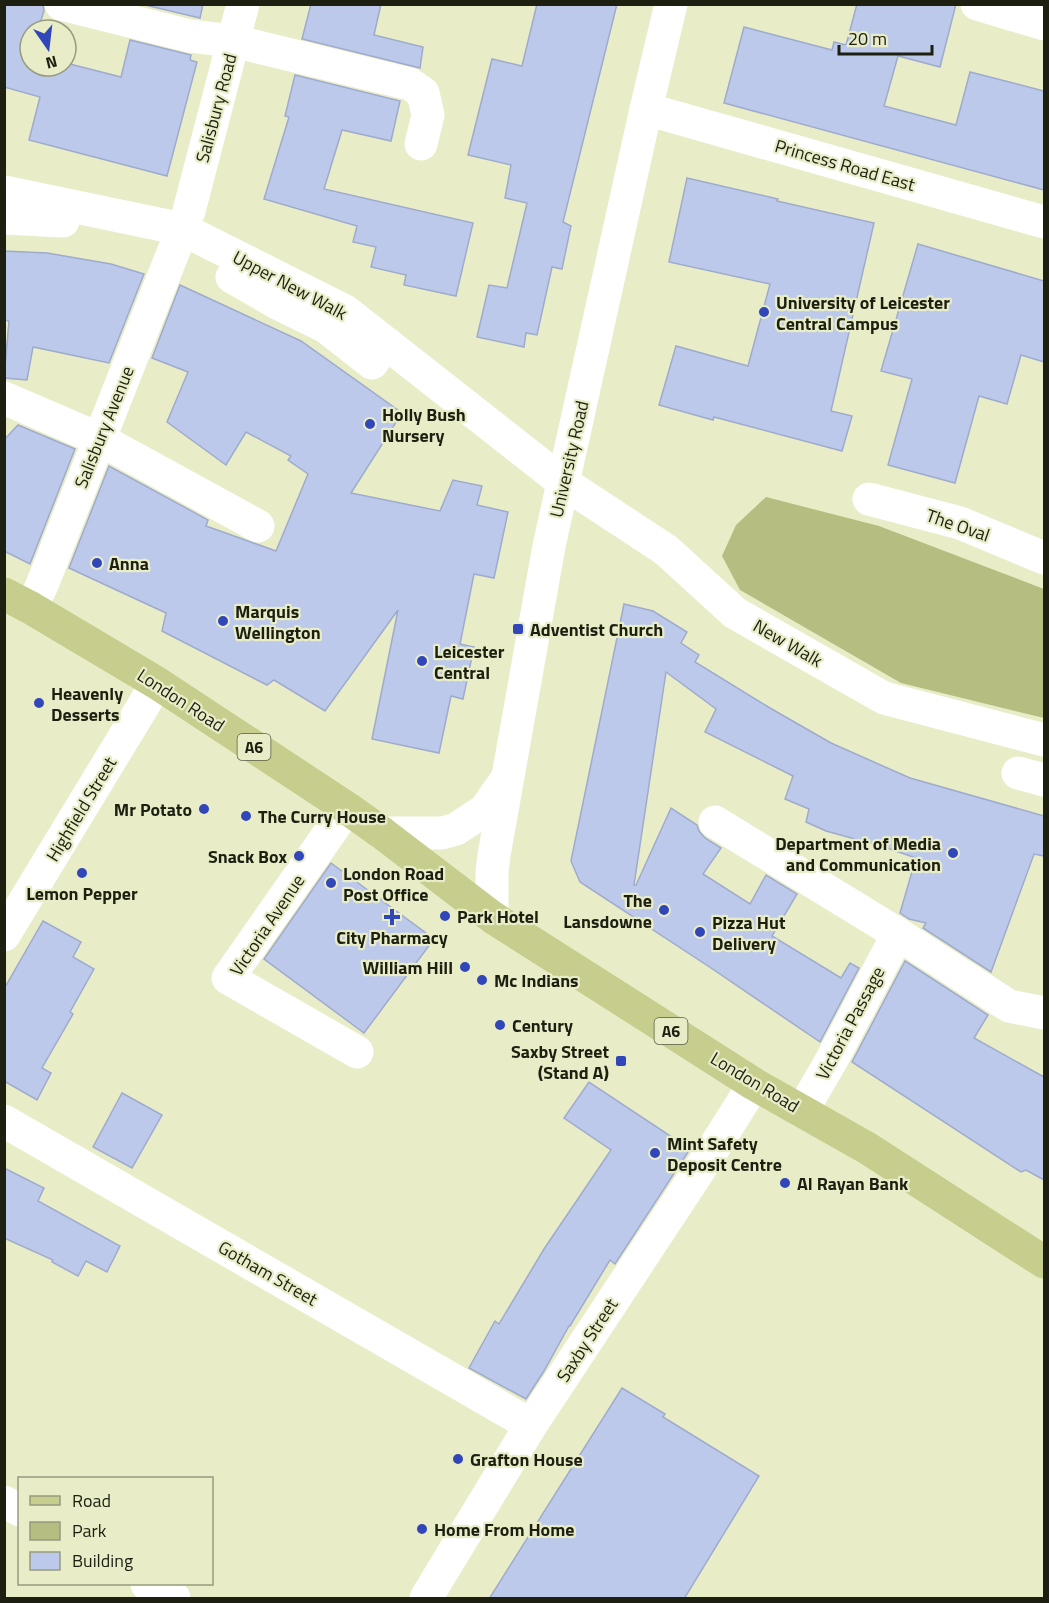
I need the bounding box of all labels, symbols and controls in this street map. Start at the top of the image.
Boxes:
north arrow [18,18,78,78]
scale bar [839,18,932,56]
text: 20 m [848,25,887,52]
text: N [43,50,60,76]
street label: Salisbury Road [188,50,244,166]
street label: Princess Road East [772,132,919,198]
street label: Upper New Walk [228,243,352,327]
place label: University of Leicester Central Campus [776,289,950,337]
marker: University of Leicester Central Campus [757,305,771,319]
street label: Salisbury Avenue [67,362,141,492]
street label: University Road [542,398,596,520]
place label: Holly Bush Nursery [382,401,466,449]
marker: Holly Bush Nursery [363,417,377,431]
street label: The Oval [923,502,993,548]
place label: Anna [109,550,149,577]
marker: Anna [90,556,104,570]
place label: Marquis Wellington [235,598,321,646]
street label: New Walk [748,612,828,674]
marker: Marquis Wellington [216,614,230,628]
place label: Adventist Church [530,616,663,643]
marker: Adventist Church [511,622,525,636]
place label: Leicester Central [434,638,505,686]
marker: Leicester Central [415,654,429,668]
street label: London Road [132,662,230,738]
place label: Heavenly Desserts [51,680,123,728]
marker: Heavenly Desserts [32,696,46,710]
road number: A6 [238,734,270,760]
street label: Highfield Street [39,751,123,867]
place label: Mr Potato [114,796,192,823]
marker: Mr Potato [197,802,211,816]
place label: The Curry House [258,803,386,830]
marker: The Curry House [239,809,253,823]
place label: Department of Media and Communication [775,830,941,878]
place label: Snack Box [208,843,287,870]
marker: Department of Media and Communication [946,846,960,860]
marker: Snack Box [292,849,306,863]
place label: London Road Post Office [343,860,444,908]
marker: Lemon Pepper [75,866,89,880]
street label: Victoria Avenue [223,869,311,981]
marker: London Road Post Office [324,876,338,890]
place label: Lemon Pepper [26,880,138,907]
place label: The Lansdowne [563,887,652,935]
place label: Park Hotel [457,903,539,930]
marker: The Lansdowne [657,903,671,917]
marker: Park Hotel [438,909,452,923]
place label: Pizza Hut Delivery [712,909,786,957]
marker: City Pharmacy [385,910,399,924]
place label: City Pharmacy [336,924,448,951]
marker: Pizza Hut Delivery [693,925,707,939]
place label: William Hill [362,954,453,981]
marker: William Hill [458,960,472,974]
street label: Victoria Passage [809,962,891,1084]
place label: Mc Indians [494,967,579,994]
marker: Mc Indians [475,973,489,987]
place label: Century [512,1012,573,1039]
marker: Century [493,1018,507,1032]
road number: A6 [654,1018,688,1044]
place label: Saxby Street (Stand A) [511,1038,609,1086]
street label: London Road [705,1045,805,1119]
marker: Saxby Street (Stand A) [614,1054,628,1068]
place label: Mint Safety Deposit Centre [667,1130,782,1178]
marker: Mint Safety Deposit Centre [648,1146,662,1160]
place label: Al Rayan Bank [797,1170,909,1197]
marker: Al Rayan Bank [778,1176,792,1190]
street label: Gotham Street [213,1234,323,1313]
street label: Saxby Street [550,1292,625,1387]
place label: Grafton House [470,1446,583,1473]
marker: Grafton House [451,1452,465,1466]
legend [18,1477,213,1585]
text: Road [72,1487,111,1514]
place label: Home From Home [434,1516,574,1543]
text: Park [72,1517,107,1544]
marker: Home From Home [415,1522,429,1536]
text: Building [72,1547,133,1574]

